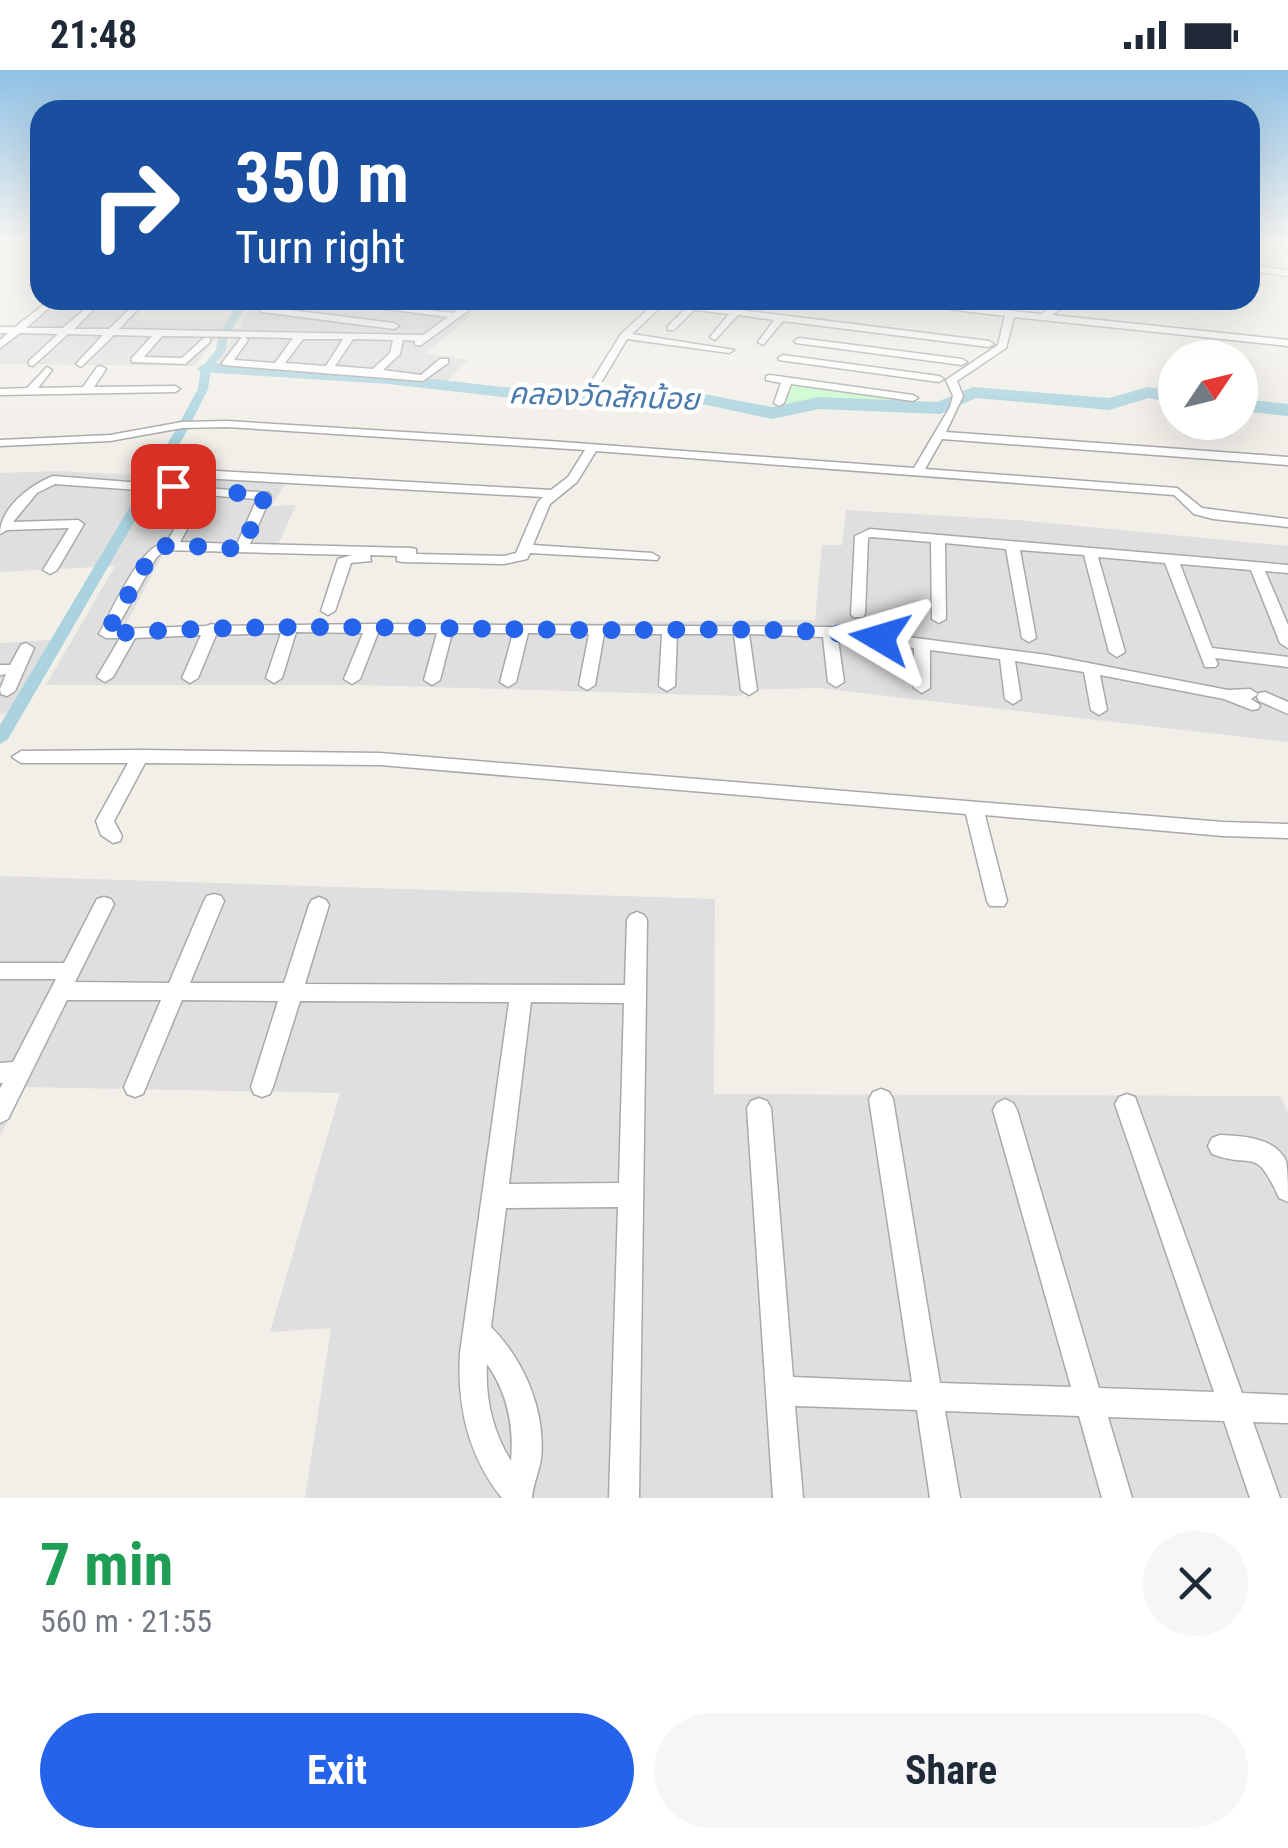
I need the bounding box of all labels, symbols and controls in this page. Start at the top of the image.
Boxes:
text: 21:48 [50,13,137,57]
text: 350 m [235,137,409,219]
icon: right [70,140,200,270]
text: Turn right [235,221,405,274]
north arrow [1158,340,1258,440]
map controls [1158,340,1258,440]
water label: คลองวัดสักน้อย [508,375,702,417]
pin [131,444,216,529]
icon: arrive [146,459,201,514]
position arrow [828,586,932,690]
text: 7 min [40,1529,173,1600]
button: close [1143,1531,1248,1636]
text: 560 m · 21:55 [40,1602,212,1640]
button: Exit [40,1713,634,1828]
button: Share [654,1713,1248,1828]

